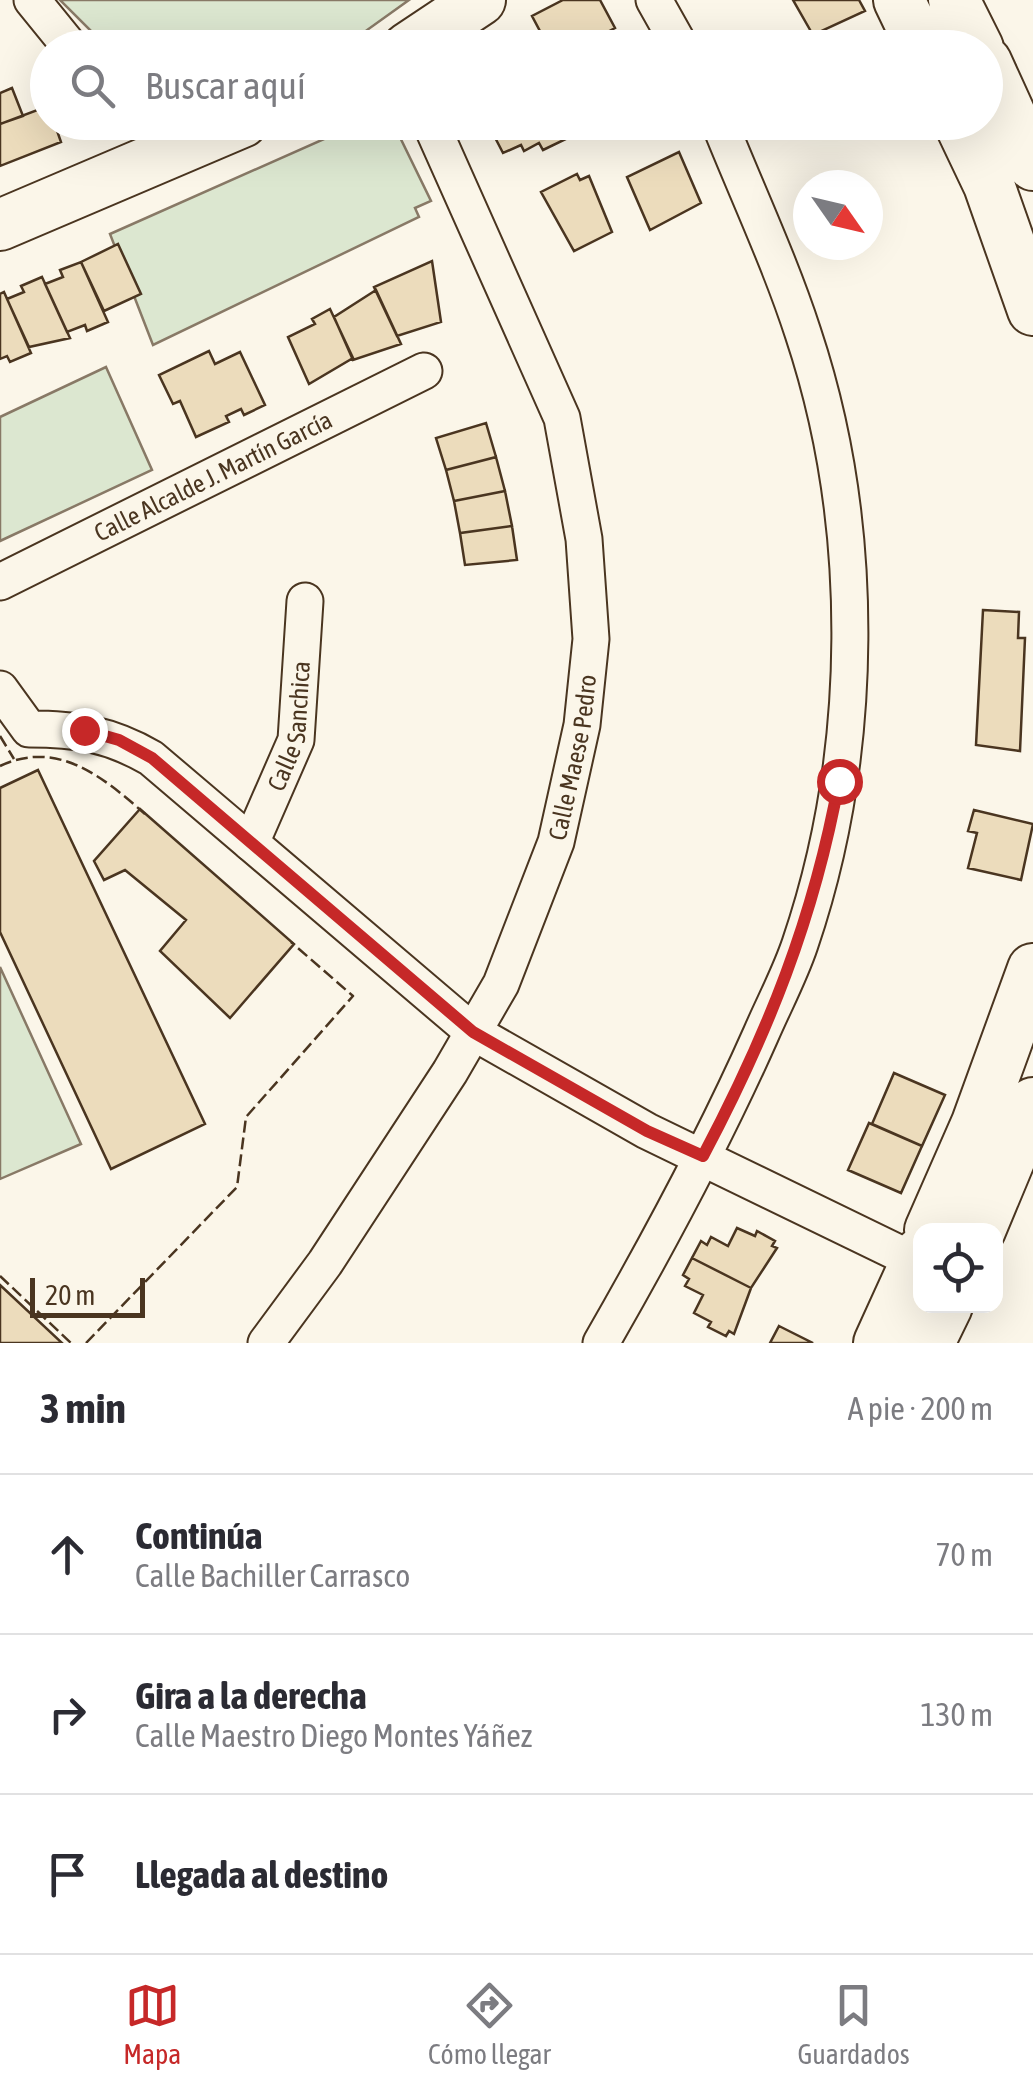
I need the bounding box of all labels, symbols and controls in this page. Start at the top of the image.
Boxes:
search box [30,30,1003,140]
icon: search [65,58,120,113]
text: Buscar aquí [145,64,306,107]
north arrow [793,170,883,260]
street label: Calle Alcalde J. Martín García [90,405,337,547]
street label: Calle Sanchica [262,660,315,795]
street label: Calle Maese Pedro [543,673,601,843]
route end [62,708,108,754]
route start [817,759,863,805]
map controls [913,1223,1003,1313]
button: locate [913,1223,1003,1313]
scale bar [30,1273,145,1318]
text: 20 m [45,1279,95,1311]
text: 3 min [40,1384,126,1432]
text: A pie · 200 m [848,1390,993,1427]
text: Continúa [135,1514,263,1557]
icon: ahead [40,1527,95,1582]
text: 70 m [935,1536,993,1573]
text: Calle Bachiller Carrasco [135,1557,410,1594]
text: Gira a la derecha [135,1674,367,1717]
icon: right [40,1687,95,1742]
text: 130 m [920,1696,993,1733]
text: Calle Maestro Diego Montes Yáñez [135,1717,532,1754]
icon: arrive [40,1847,95,1902]
text: Llegada al destino [135,1853,388,1896]
tab: Mapa [123,1978,181,2070]
tab: Cómo llegar [428,1978,551,2070]
tab: Guardados [797,1978,910,2070]

